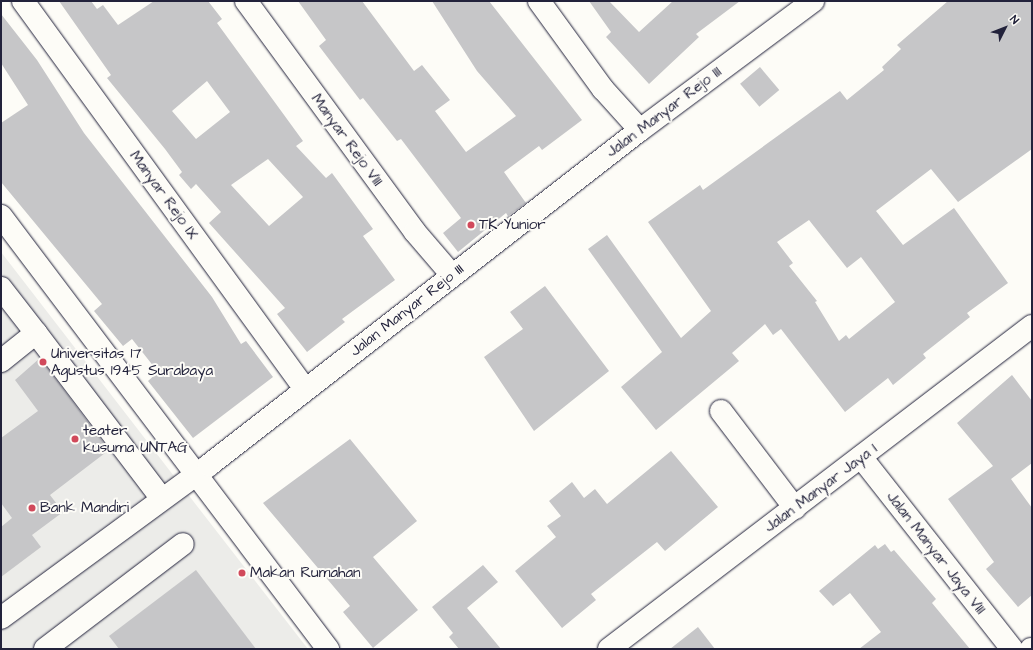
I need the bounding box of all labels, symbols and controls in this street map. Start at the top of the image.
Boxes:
north arrow [985,8,1025,48]
text: N [1006,12,1022,27]
street label: Jalan Manyar Rejo III [603,63,725,161]
street label: Manyar Rejo VIII [307,90,387,190]
street label: Manyar Rejo IX [126,147,202,243]
place label: TK Yunior [479,216,546,234]
marker: TK Yunior [466,220,476,230]
street label: Jalan Manyar Rejo III [347,260,467,360]
place label: Universitas 17 Agustus 1945 Surabaya [51,344,213,379]
marker: Universitas 17 Agustus 1945 Surabaya [38,357,48,367]
place label: teater kusuma UNTAG [83,421,187,456]
marker: teater kusuma UNTAG [70,434,80,444]
street label: Jalan Manyar Jaya I [761,440,881,536]
street label: Jalan Manyar Jaya VIII [883,488,989,618]
place label: Bank Mandiri [40,499,129,517]
marker: Bank Mandiri [27,503,37,513]
place label: Makan Rumahan [250,564,361,582]
marker: Makan Rumahan [237,568,247,578]

